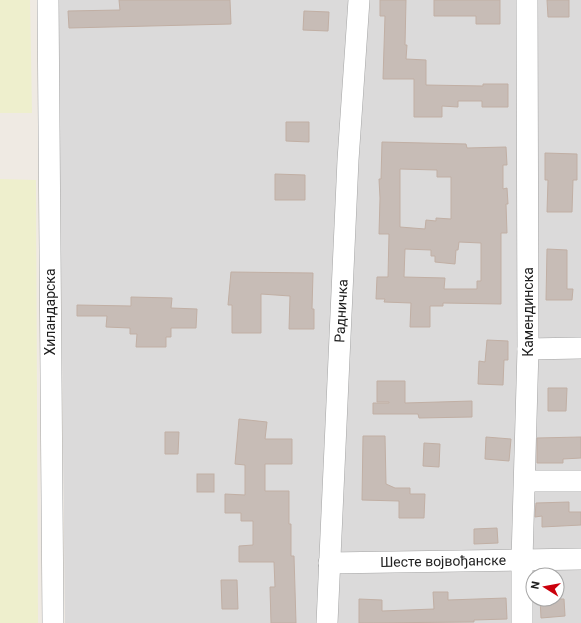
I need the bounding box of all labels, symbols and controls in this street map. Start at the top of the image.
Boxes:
street label: Камендинска [520,267,536,357]
street label: Хиландарска [42,268,58,356]
street label: Радничка [331,279,351,343]
street label: Шесте војвођанске [380,552,506,570]
north arrow [525,567,565,607]
text: N [529,580,543,590]

